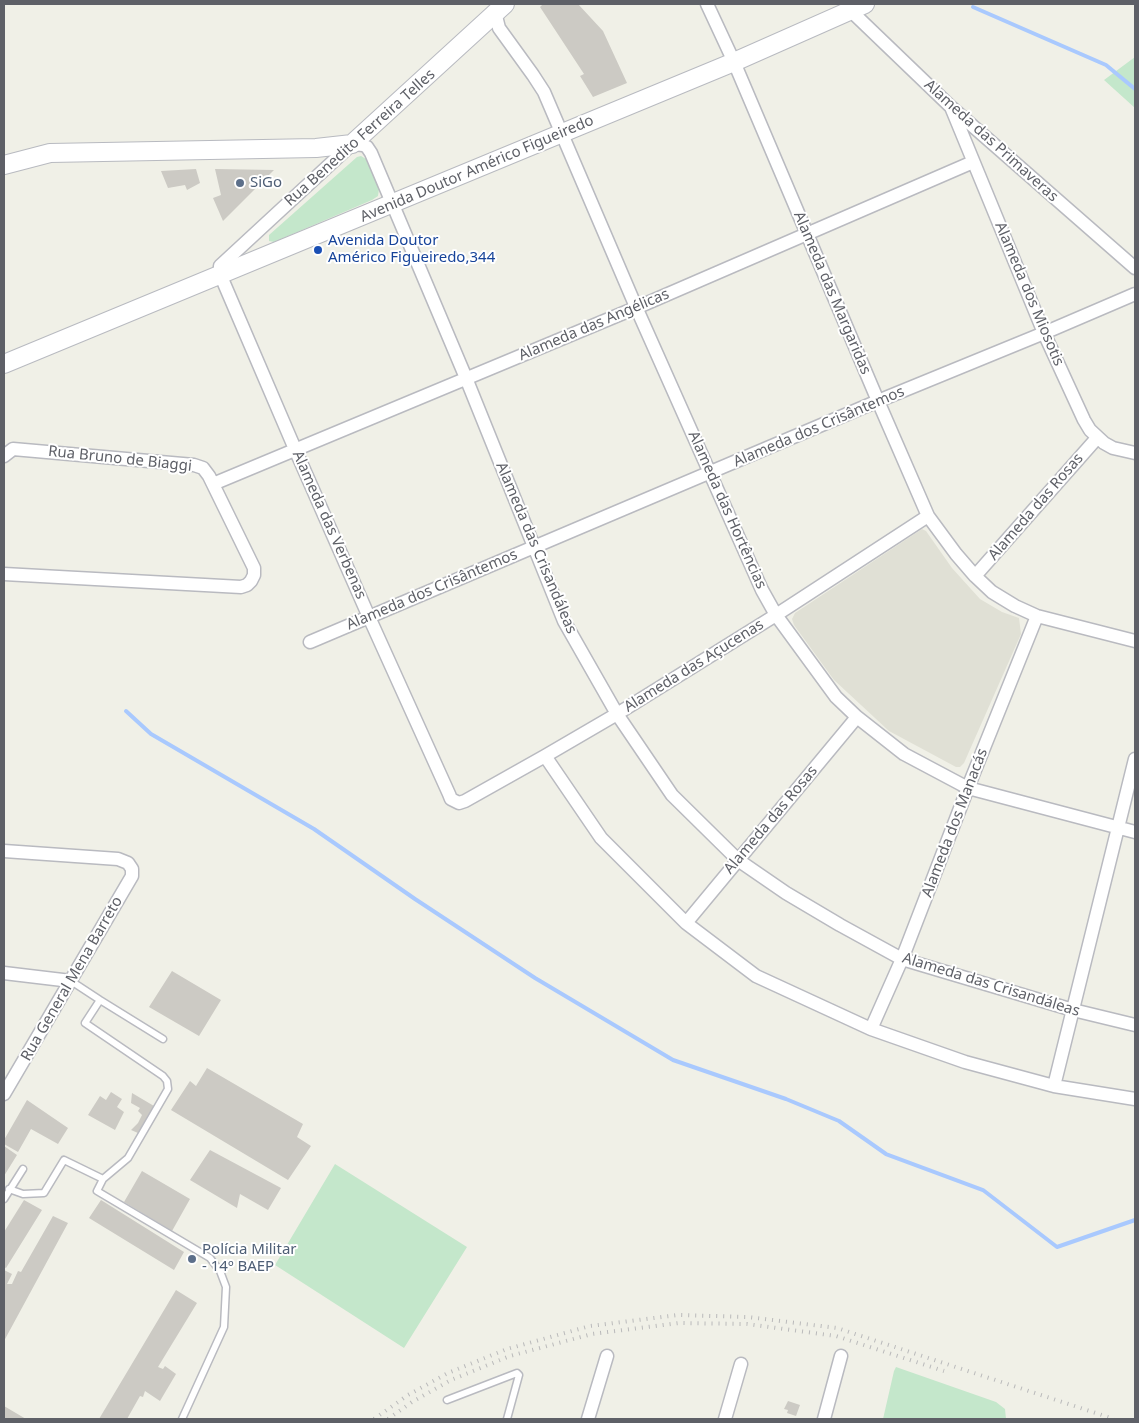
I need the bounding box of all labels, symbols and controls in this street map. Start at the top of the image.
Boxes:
street label: Rua Benedito Ferreira Telles [281,66,439,210]
street label: Alameda das Primaveras [920,76,1062,206]
street label: Avenida Doutor Américo Figueiredo [358,112,596,226]
place label: SiGo [250,174,282,192]
marker: SiGo [234,177,246,189]
street label: Alameda das Margaridas [789,209,875,377]
street label: Alameda dos Miosotis [991,219,1067,369]
place label: Avenida Doutor Américo Figueiredo,344 [328,232,495,267]
marker: Avenida Doutor Américo Figueiredo,344 [312,244,324,256]
street label: Alameda das Angélicas [516,285,672,365]
street label: Alameda dos Crisântemos [731,383,907,471]
street label: Alameda das Hortências [684,428,770,592]
street label: Rua Bruno de Biaggi [47,443,193,475]
street label: Alameda das Verbenas [288,448,370,602]
street label: Alameda das Rosas [985,450,1087,564]
street label: Alameda das Crisandáleas [492,460,580,636]
street label: Alameda dos Crisântemos [344,546,520,634]
street label: Alameda das Açucenas [621,616,767,716]
street label: Alameda dos Manacás [918,746,992,900]
street label: Alameda das Rosas [720,762,822,878]
street label: Rua General Mena Barreto [17,894,127,1064]
street label: Alameda das Crisandáleas [900,949,1082,1021]
place label: Polícia Militar - 14º BAEP [202,1241,297,1276]
marker: Polícia Militar - 14º BAEP [186,1253,198,1265]

